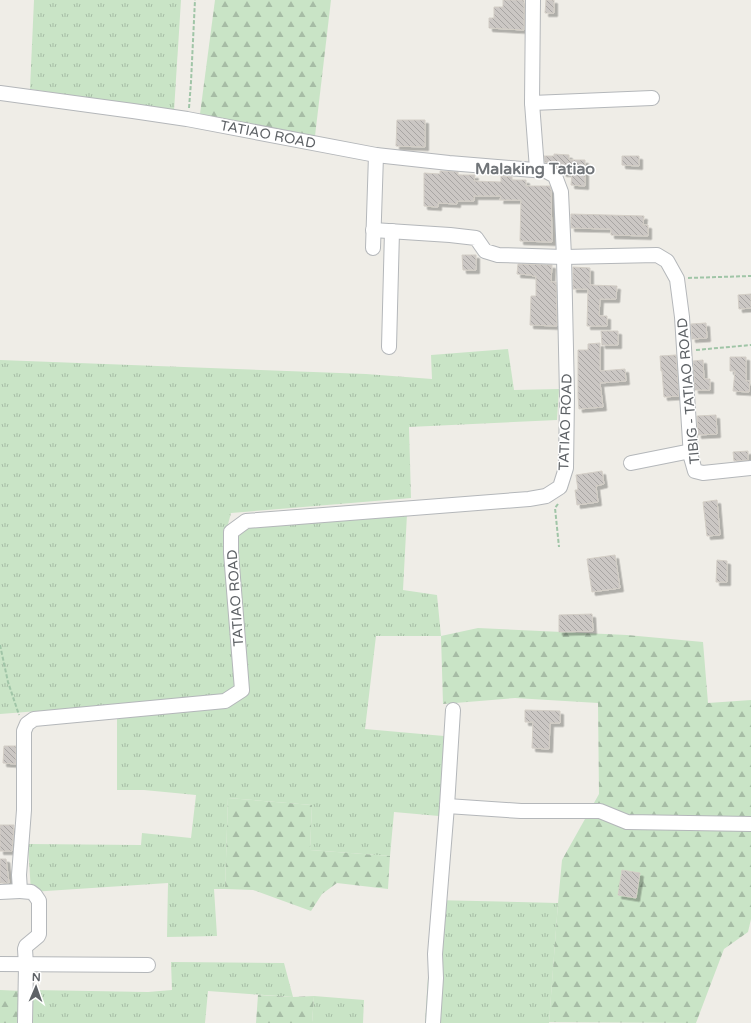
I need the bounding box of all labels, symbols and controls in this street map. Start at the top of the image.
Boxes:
street label: TATIAO ROAD [219,117,317,152]
district label: Malaking Tatiao [475,159,595,179]
street label: TIBIG - TATIAO ROAD [674,317,703,465]
street label: TATIAO ROAD [555,373,576,471]
street label: TATIAO ROAD [224,549,247,647]
north arrow [16,967,56,1007]
text: N [32,971,41,984]

